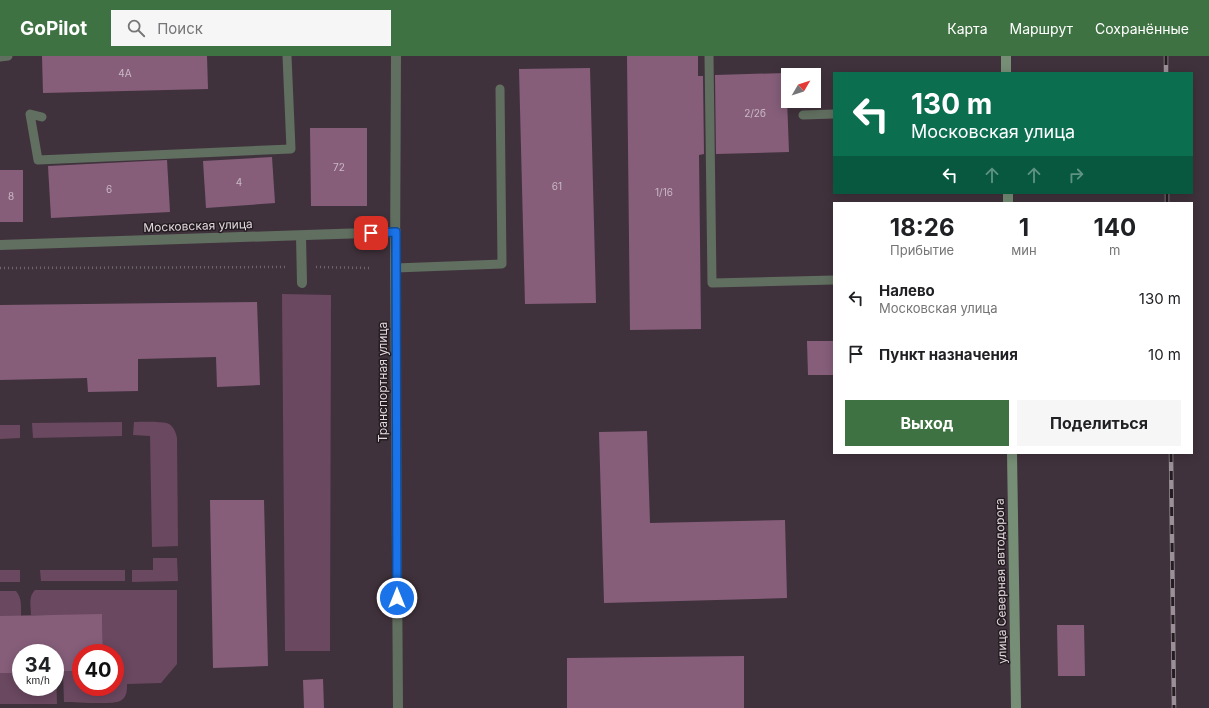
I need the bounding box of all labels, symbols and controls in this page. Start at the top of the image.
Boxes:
search box [111,10,391,46]
text: GoPilot [20,17,87,40]
icon: search [125,17,147,39]
text: Поиск [157,19,203,38]
text: Карта [947,20,988,37]
text: Маршрут [1010,20,1073,37]
text: Сохранённые [1095,20,1189,37]
house number: 4А [118,67,132,79]
north arrow [781,68,821,108]
map controls [781,68,821,108]
text: 130 m [911,87,992,121]
icon: left [845,88,897,140]
house number: 2/2б [744,107,766,119]
text: Московская улица [911,121,1075,142]
house number: 72 [333,161,345,173]
icon: left [939,164,961,186]
icon: ahead [981,164,1003,186]
icon: ahead [1023,164,1045,186]
icon: right [1065,164,1087,186]
house number: 4 [236,176,242,188]
house number: 61 [552,180,562,192]
house number: 6 [106,183,112,195]
house number: 1/16 [655,186,673,198]
house number: 8 [8,190,14,202]
text: 18:26 [890,213,954,242]
text: 1 [1019,213,1029,242]
text: 140 [1093,213,1136,242]
street label: Московская улица [143,216,253,235]
pin [354,216,388,250]
icon: arrive [360,222,382,244]
text: Прибытие [890,242,954,258]
text: мин [1011,242,1037,258]
text: m [1109,242,1121,258]
text: Налево [879,281,935,300]
icon: left [845,287,867,309]
text: 130 m [1139,289,1181,308]
text: Московская улица [879,300,997,316]
street label: Транспортная улица [375,322,390,442]
icon: arrive [845,343,867,365]
text: Пункт назначения [879,345,1018,364]
text: 10 m [1148,345,1181,364]
button: Выход [845,400,1009,446]
button: Поделиться [1017,400,1181,446]
street label: улица Северная автодорога [992,498,1009,664]
position arrow [376,577,418,619]
speed limit sign: 40 [72,644,124,696]
text: 34 [25,653,51,677]
text: km/h [26,674,50,686]

